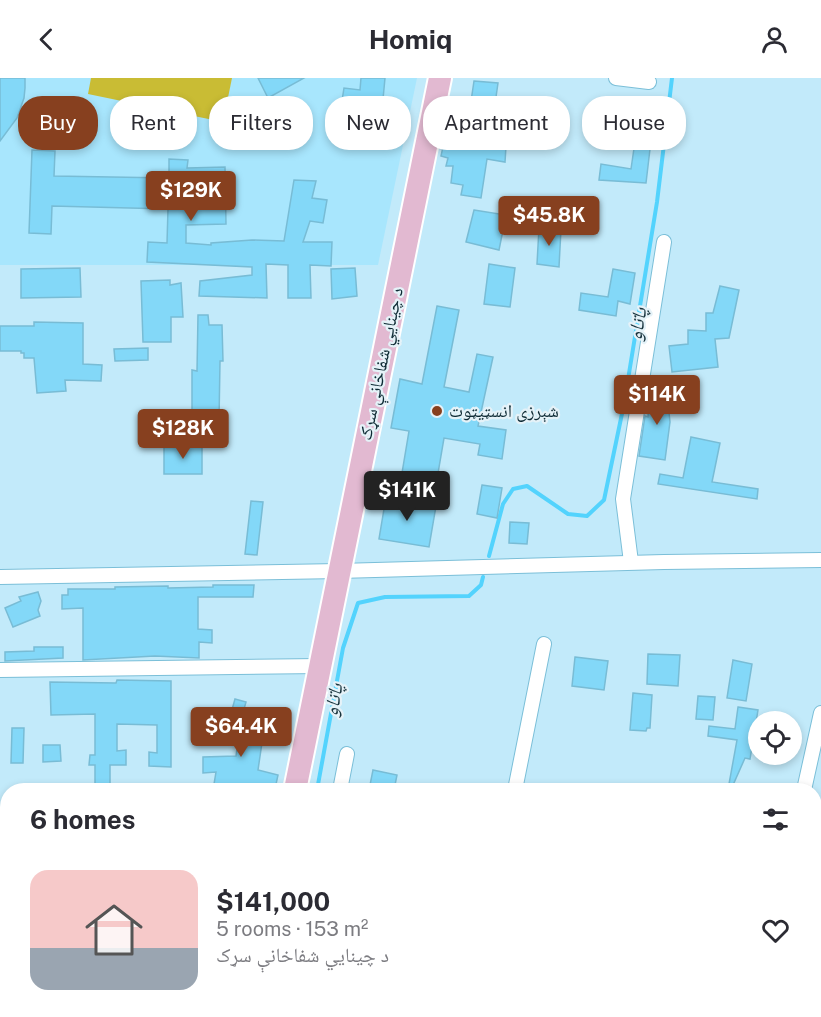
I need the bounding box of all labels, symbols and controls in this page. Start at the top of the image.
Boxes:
icon: back [30,23,63,56]
text: Homiq [369,23,452,55]
icon: person [758,23,791,56]
chip: Buy [18,96,98,150]
chip: Rent [110,96,197,150]
chip: Filters [209,96,313,150]
chip: New [325,96,411,150]
chip: Apartment [423,96,570,150]
chip: House [582,96,686,150]
pin: $129K [149,171,233,222]
text: $129K [160,178,222,202]
pin: $45.8K [500,196,598,247]
text: $45.8K [512,203,586,227]
street label: د چينايي شفاخانې سړک [354,286,412,443]
water label: پاتاو [622,306,652,343]
pin: $114K [615,375,699,426]
text: $114K [628,382,686,406]
place label: شېرزی انسټيټوت [449,400,559,422]
marker: شېرزی انسټيټوت [430,404,444,418]
pin: $128K [141,409,225,460]
text: $128K [152,416,214,440]
pin: $141K [365,471,449,522]
text: $141K [378,478,436,502]
water label: پاتاو [318,681,348,719]
pin: $64.4K [192,707,290,758]
map controls [748,711,802,765]
button: locate [748,711,802,765]
text: $64.4K [205,714,277,738]
icon: filters [759,803,792,836]
text: 6 homes [30,804,135,835]
text: $141,000 [216,886,330,917]
icon: home [78,894,150,966]
icon: heart [759,914,792,947]
text: 5 rooms · 153 m² [216,917,368,941]
text: د چينايي شفاخانې سړک [216,943,389,967]

